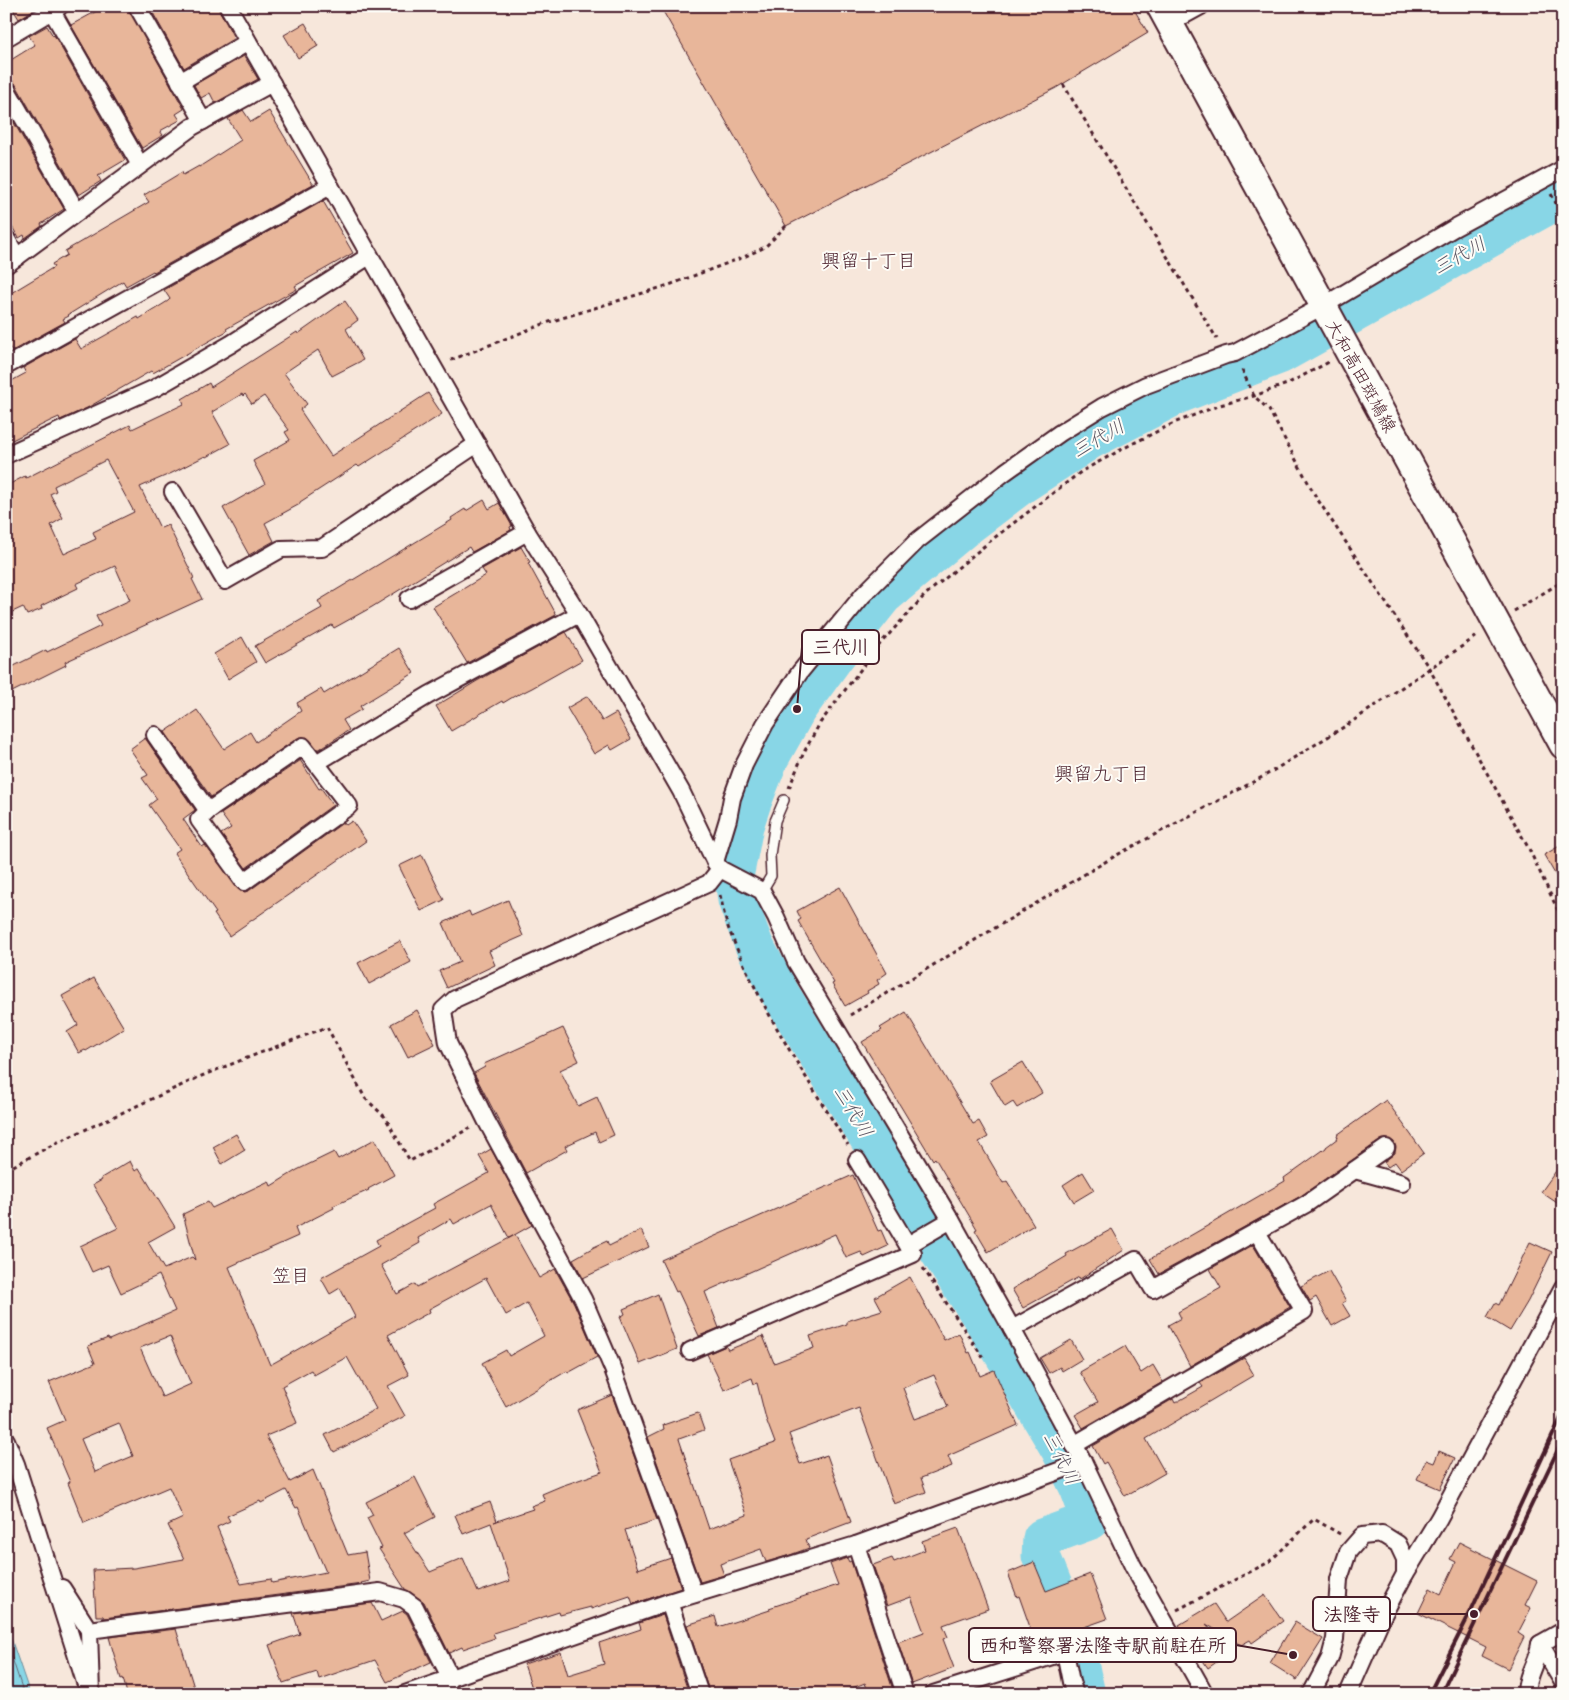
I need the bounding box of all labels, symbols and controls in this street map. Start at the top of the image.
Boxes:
water label: 三代川 [1428,231,1490,279]
district label: 興留十丁目 [821,248,917,272]
street label: 大和高田斑鳩線 [1321,315,1402,436]
water label: 三代川 [1067,413,1129,463]
callout: 三代川 [802,630,879,664]
text: 三代川 [812,635,870,659]
district label: 興留九丁目 [1054,761,1150,785]
water label: 三代川 [829,1080,879,1142]
district label: 笠目 [272,1263,310,1287]
water label: 三代川 [1038,1427,1086,1489]
callout: 法隆寺 [1313,1597,1390,1631]
text: 法隆寺 [1323,1602,1381,1626]
callout: 西和警察署法隆寺駅前駐在所 [969,1628,1236,1662]
text: 西和警察署法隆寺駅前駐在所 [979,1633,1227,1657]

